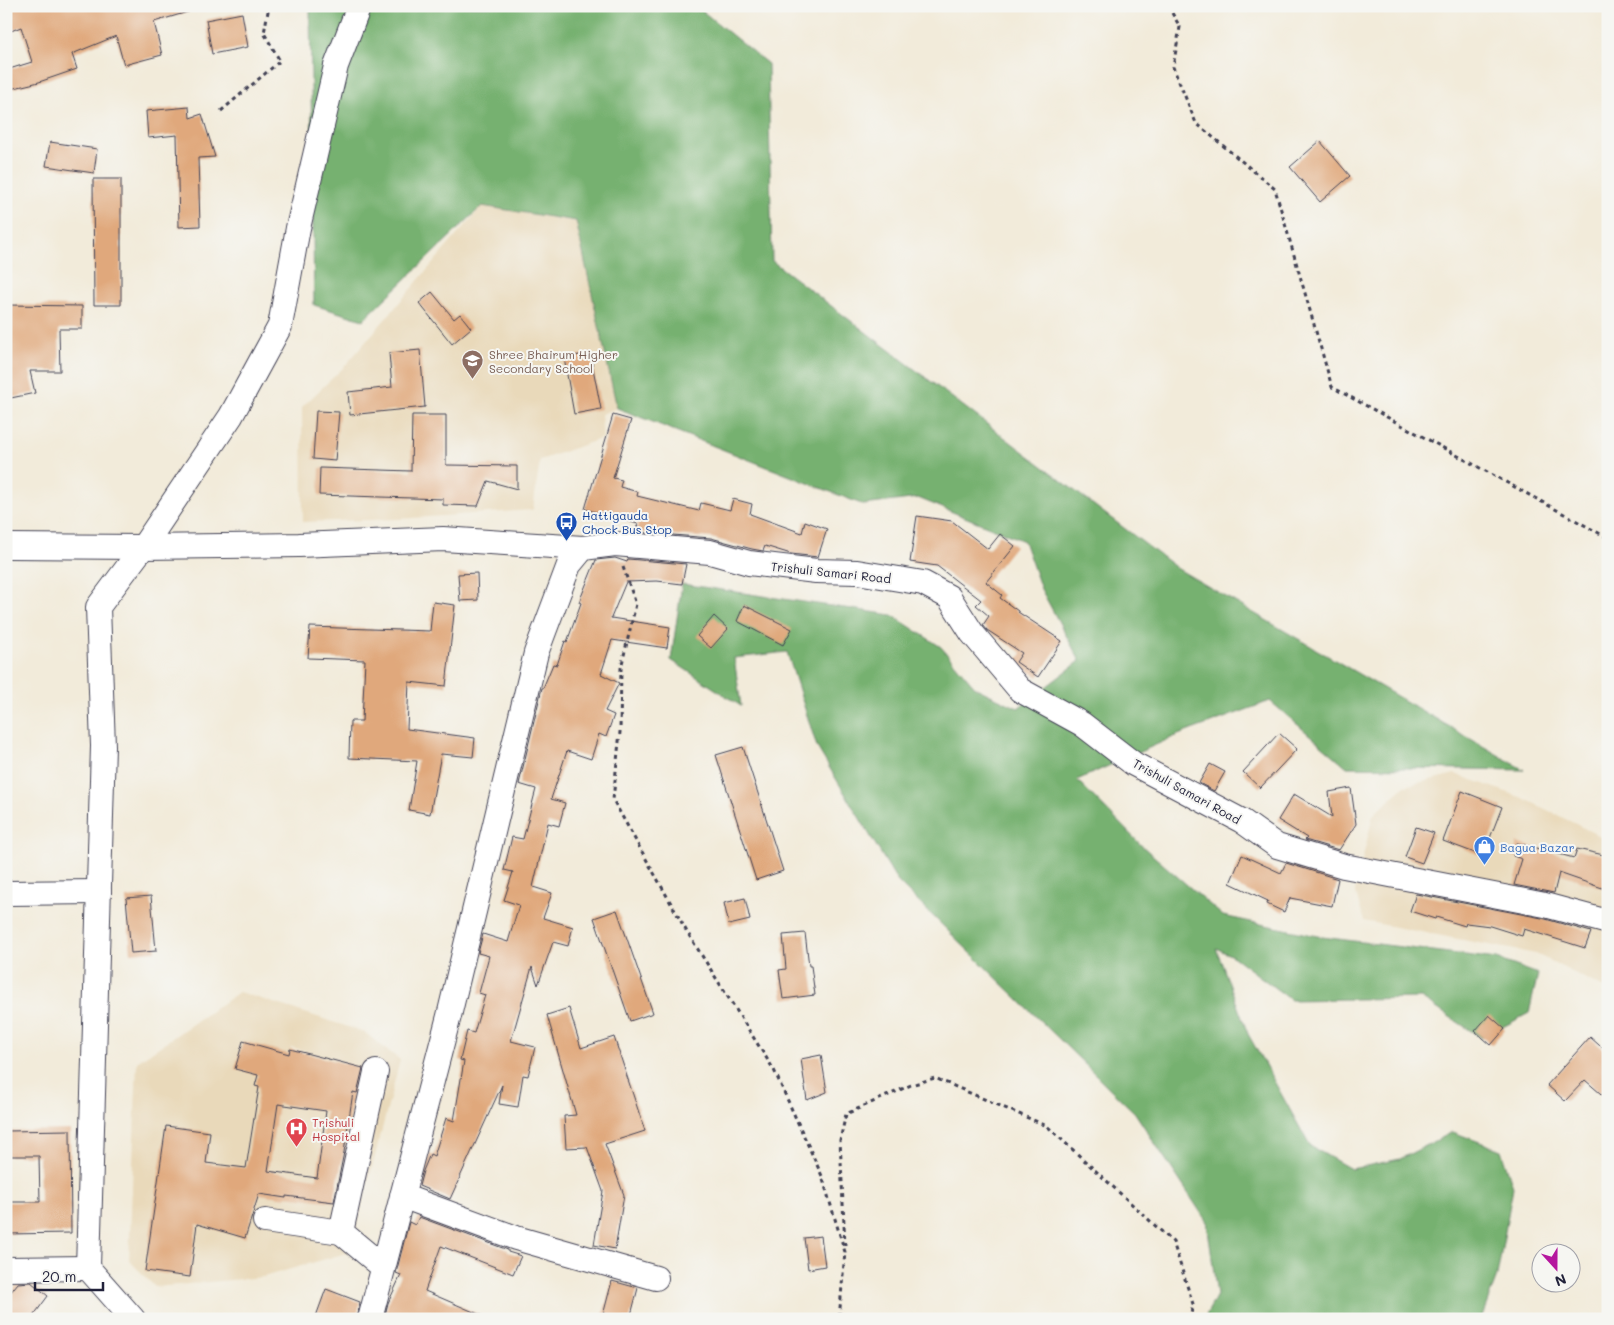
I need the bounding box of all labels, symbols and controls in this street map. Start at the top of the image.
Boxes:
place label: Shree Bhairum Higher Secondary School [489,346,618,376]
school or university icon: Shree Bhairum Higher Secondary School [461,349,485,380]
place label: Hattigauda Chock Bus Stop [582,507,672,537]
bus stop icon: Hattigauda Chock Bus Stop [554,510,578,541]
street label: Trishuli Samari Road [770,558,892,586]
street label: Trishuli Samari Road [1130,755,1244,827]
shop icon: Bagua Bazar [1472,835,1496,866]
place label: Bagua Bazar [1500,839,1575,855]
place label: Trishuli Hospital [312,1114,360,1144]
hospital icon: Trishuli Hospital [284,1117,308,1148]
north arrow [1532,1242,1582,1292]
scale bar [35,1260,102,1292]
text: 20 m [42,1266,76,1286]
text: N [1552,1270,1569,1291]

